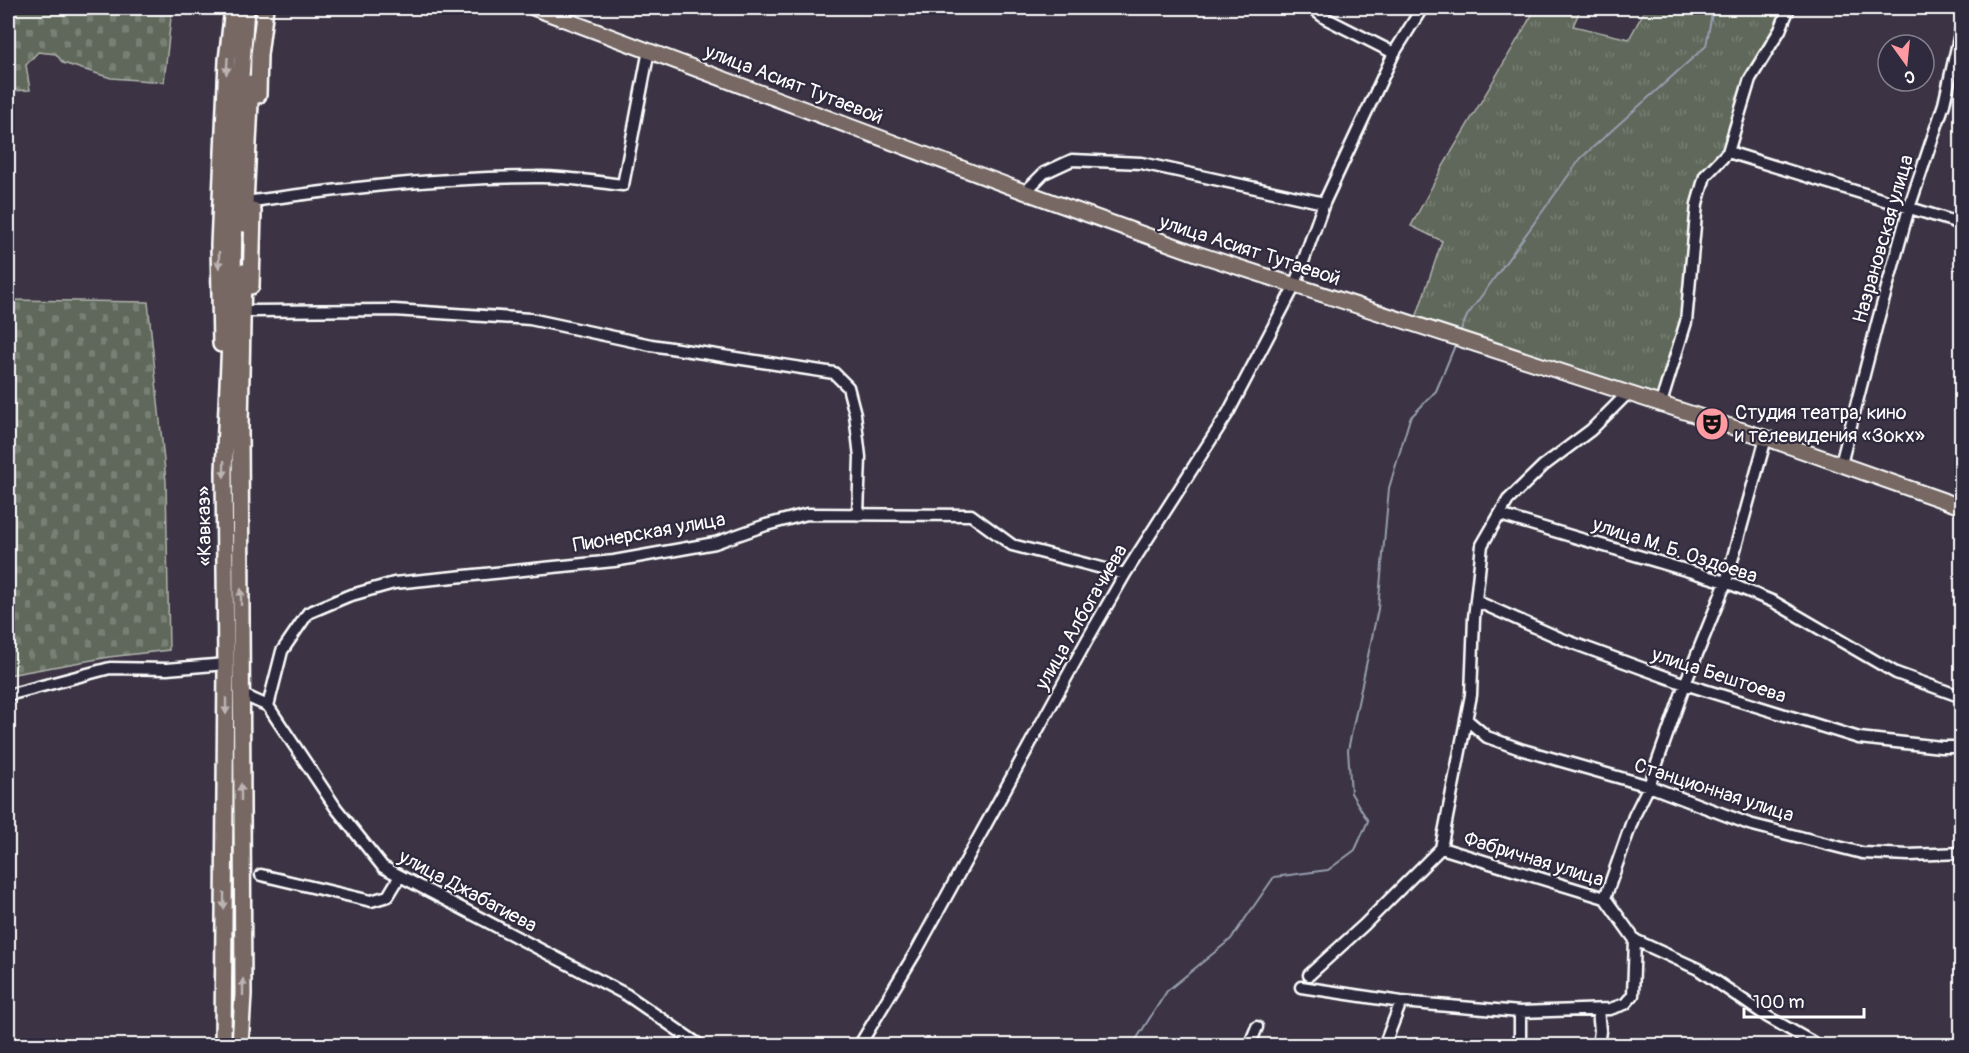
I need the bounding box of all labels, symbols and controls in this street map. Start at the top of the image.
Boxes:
north arrow [1876,33,1936,93]
street label: улица Асият Тутаевой [700,38,887,130]
one-way arrow [222,56,232,75]
text: С [1902,66,1917,87]
street label: Назрановская улица [1847,152,1919,326]
street label: улица Асият Тутаевой [1155,209,1344,291]
one-way arrow [214,251,224,270]
place label: Студия театра, кино и телевидения «Зокх» [1735,400,1925,448]
theatre icon: Студия театра, кино и телевидения «Зокх» [1694,406,1730,442]
one-way arrow [219,459,229,478]
street label: «Кавказ» [191,486,217,566]
street label: Пионерская улица [571,506,727,558]
street label: улица М. Б. Оздоева [1588,511,1761,588]
street label: улица Албогачиева [1029,540,1133,695]
one-way arrow [236,588,246,607]
street label: улица Бештоева [1648,641,1789,709]
one-way arrow [221,696,231,715]
street label: Станционная улица [1631,752,1797,828]
one-way arrow [236,783,246,802]
street label: Фабричная улица [1461,826,1607,892]
street label: улица Джабагиева [394,844,541,938]
one-way arrow [220,891,229,910]
one-way arrow [238,978,248,997]
scale bar [1744,981,1864,1019]
text: 100 m [1753,991,1805,1014]

